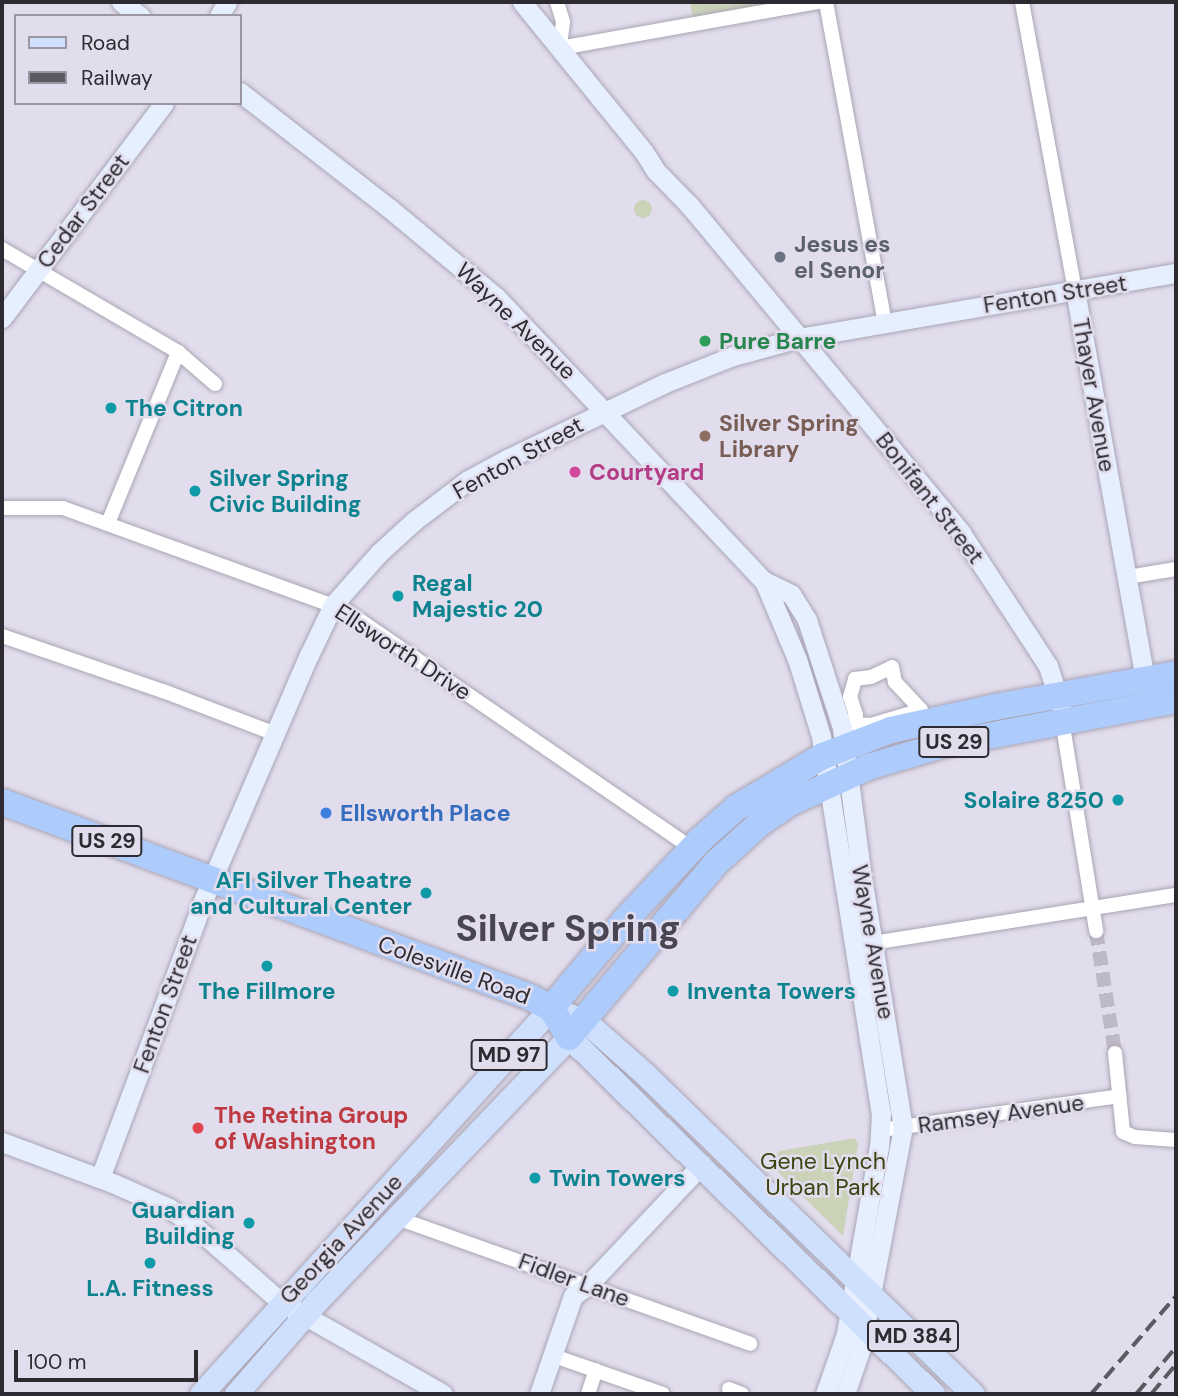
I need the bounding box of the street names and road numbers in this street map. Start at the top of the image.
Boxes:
street label: Cedar Street [31,148,135,274]
street label: Wayne Avenue [450,257,582,385]
street label: Fenton Street [981,269,1129,319]
street label: Thayer Avenue [1067,316,1121,474]
street label: Fenton Street [448,411,588,505]
street label: Bonifant Street [870,427,990,569]
street label: Ellsworth Drive [330,598,476,706]
road number: US 29 [917,724,991,760]
road number: US 29 [70,824,144,858]
street label: Wayne Avenue [846,862,900,1022]
street label: Colesville Road [374,930,534,1010]
street label: Fenton Street [127,931,203,1077]
road number: MD 97 [470,1038,548,1072]
street label: Ramsey Avenue [916,1089,1086,1139]
street label: Georgia Avenue [274,1168,408,1310]
street label: Fidler Lane [515,1247,633,1313]
road number: MD 384 [866,1318,960,1354]

